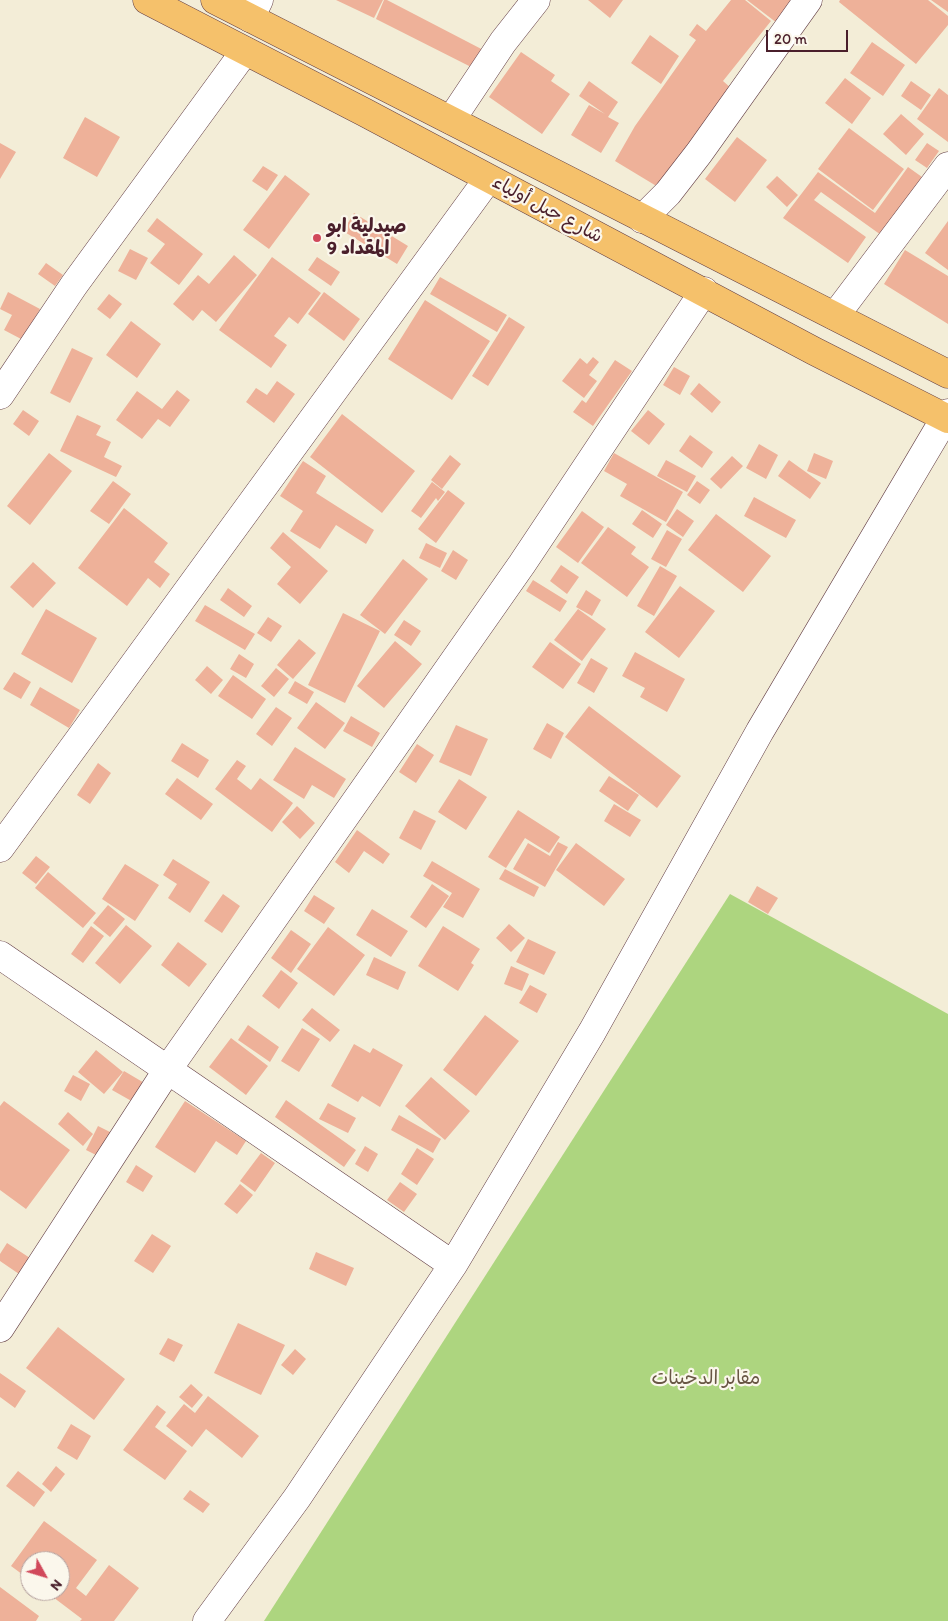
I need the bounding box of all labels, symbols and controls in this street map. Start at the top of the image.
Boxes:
scale bar [768,20,850,52]
text: 20 m [774,30,807,48]
street label: شارع جبل أولياء [488,171,606,249]
place label: صيدلية ابو المقداد 9 [327,216,407,260]
marker: صيدلية ابو المقداد 9 [311,232,323,244]
park label: مقابر الدخينات [652,1368,760,1390]
north arrow [20,1551,70,1601]
text: N [47,1576,66,1594]

